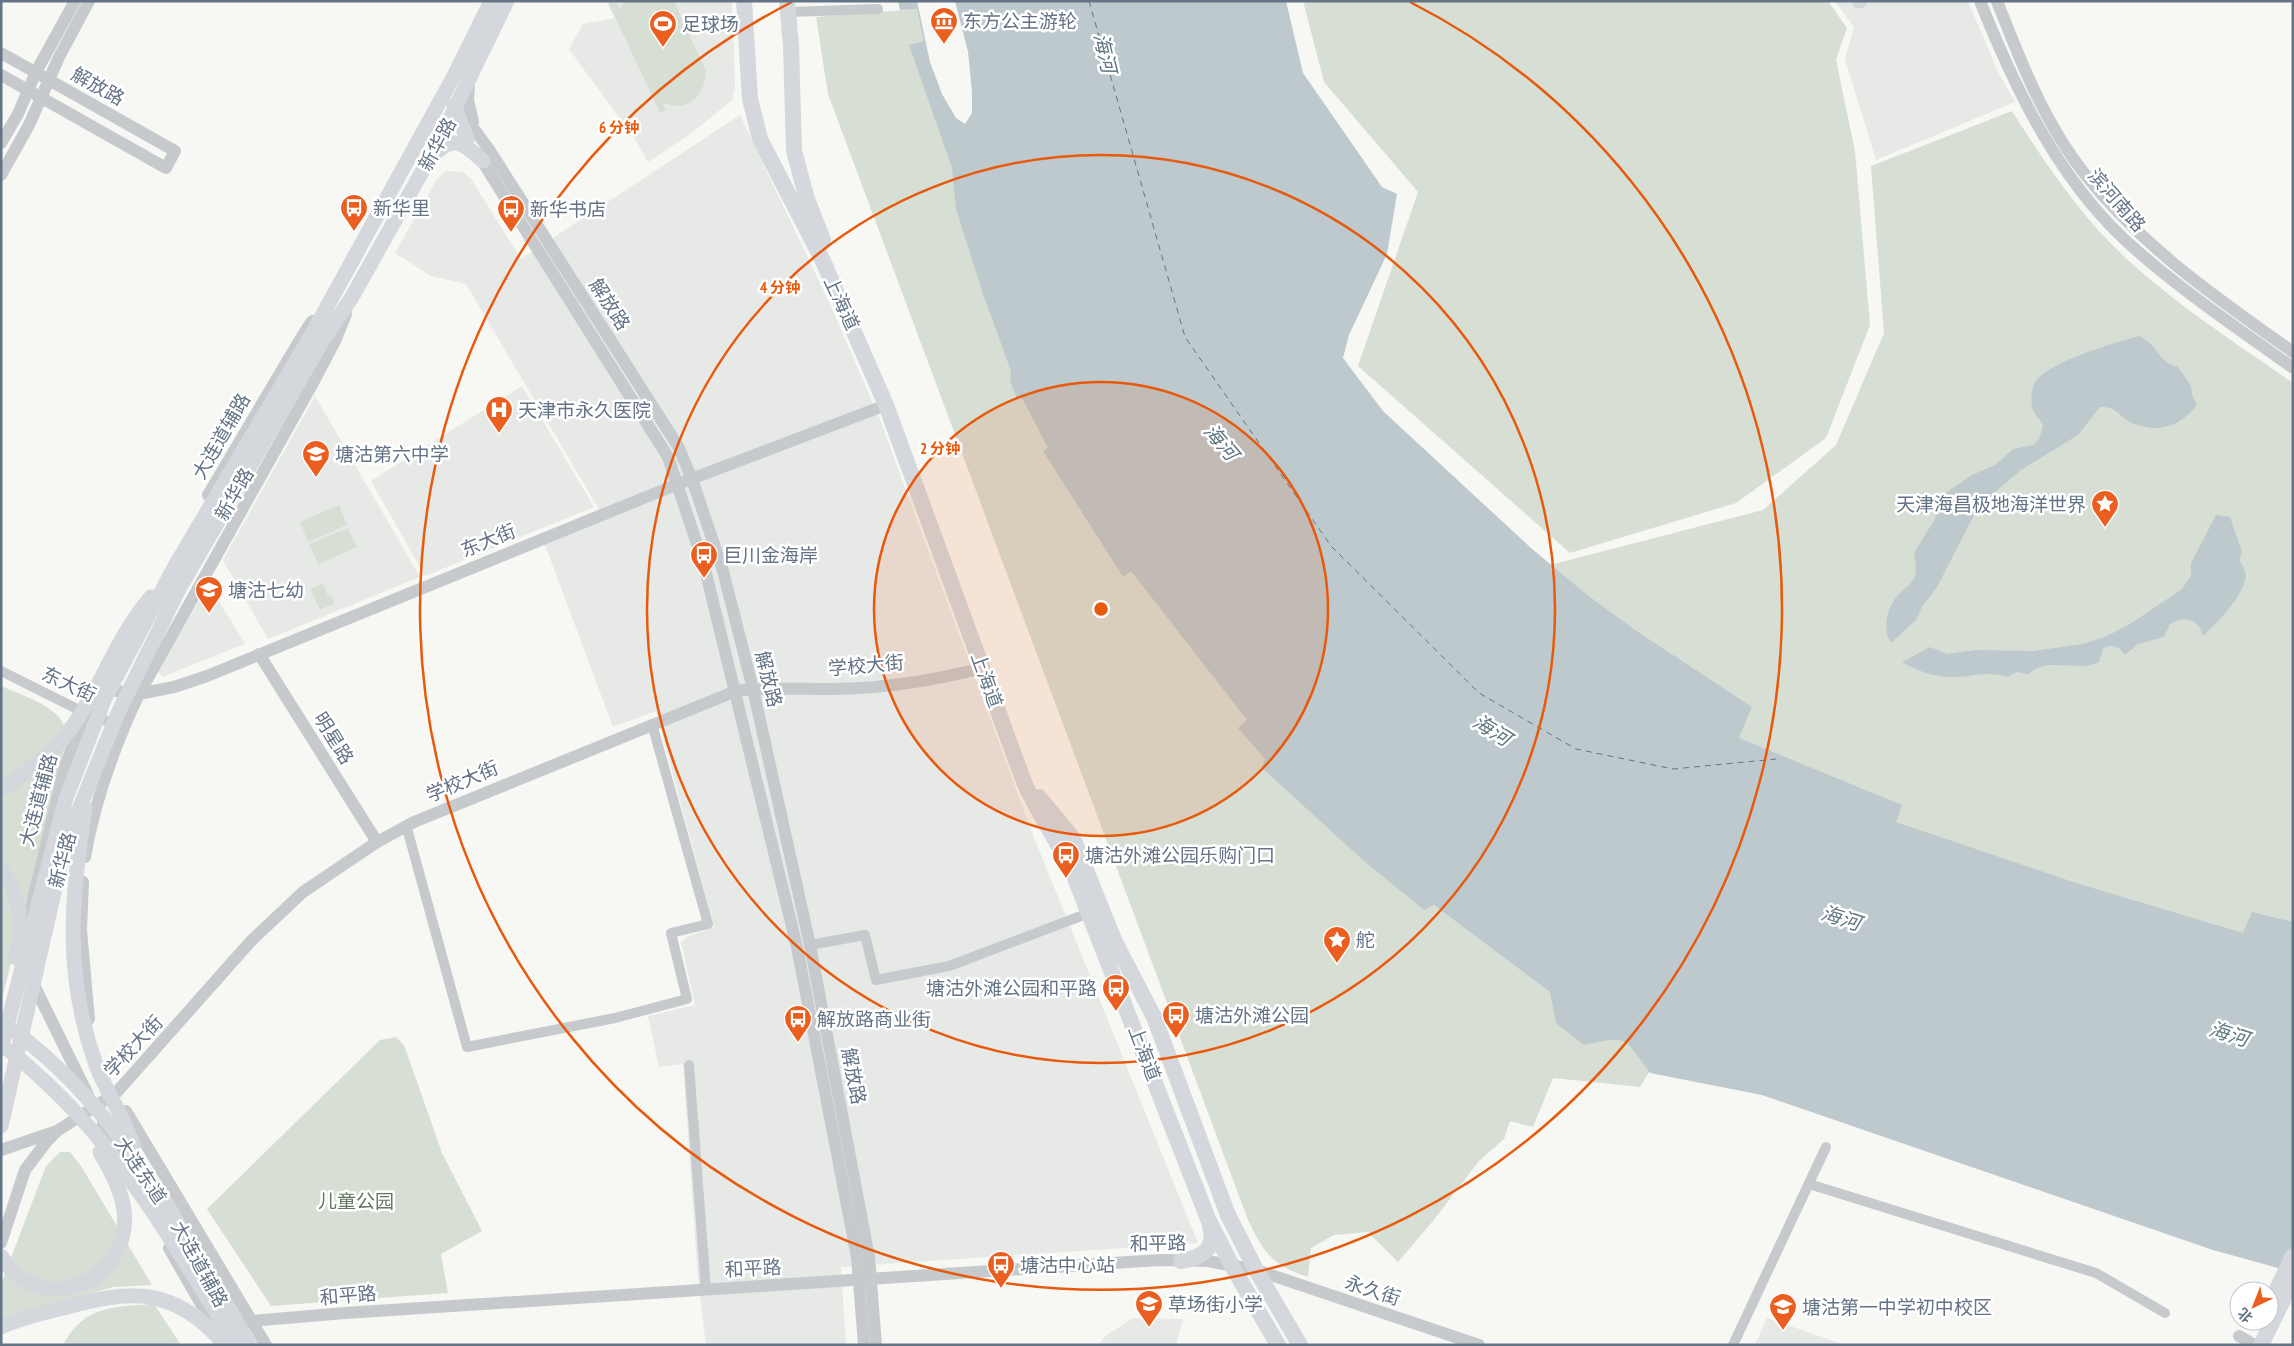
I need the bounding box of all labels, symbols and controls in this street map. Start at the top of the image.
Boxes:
museum icon: 东方公主游轮 [929,6,959,45]
sports icon: 足球场 [648,9,678,48]
place label: 东方公主游轮 [963,9,1077,33]
place label: 足球场 [682,12,739,36]
water label: 海河 [1088,31,1123,79]
street label: 解放路 [67,62,129,110]
street label: 新华路 [413,113,461,175]
text: 6 分钟 [599,118,639,137]
street label: 滨河南路 [2083,163,2151,237]
bus stop icon: 新华里 [339,193,369,232]
bus stop icon: 新华书店 [496,194,526,233]
place label: 新华里 [373,196,430,220]
place label: 新华书店 [530,197,606,221]
street label: 上海道 [819,272,865,334]
street label: 解放路 [584,274,636,334]
text: 4 分钟 [760,278,800,297]
street label: 大连道辅路 [187,389,255,483]
hospital icon: 天津市永久医院 [484,395,514,434]
place label: 天津市永久医院 [518,398,651,422]
water label: 海河 [1198,418,1246,469]
school or university icon: 塘沽第六中学 [301,439,331,478]
text: 2 分钟 [920,439,960,458]
place label: 塘沽第六中学 [335,442,449,466]
street label: 新华路 [209,463,259,525]
place icon: 天津海昌极地海洋世界 [2090,489,2120,528]
place label: 天津海昌极地海洋世界 [1896,492,2086,516]
street label: 东大街 [457,518,519,562]
bus stop icon: 巨川金海岸 [689,540,719,579]
place label: 巨川金海岸 [723,543,818,567]
school or university icon: 塘沽七幼 [194,575,224,614]
place label: 塘沽七幼 [228,578,304,602]
centre of rings [1092,600,1110,618]
street label: 解放路 [750,648,788,710]
street label: 上海道 [966,649,1008,711]
street label: 学校大街 [827,650,905,680]
street label: 东大街 [38,661,100,707]
street label: 明星路 [309,707,359,769]
water label: 海河 [1468,708,1519,754]
street label: 大连道辅路 [14,751,62,849]
street label: 学校大街 [422,755,502,807]
street label: 新华路 [43,829,81,891]
bus stop icon: 塘沽外滩公园乐购门口 [1051,840,1081,879]
place label: 塘沽外滩公园乐购门口 [1085,843,1275,867]
water label: 海河 [1818,900,1868,937]
place icon: 舵 [1322,925,1352,964]
place label: 舵 [1356,928,1375,952]
bus stop icon: 塘沽外滩公园和平路 [1101,973,1131,1012]
place label: 塘沽外滩公园和平路 [926,976,1097,1000]
bus stop icon: 塘沽外滩公园 [1161,1000,1191,1039]
place label: 塘沽外滩公园 [1195,1003,1309,1027]
bus stop icon: 解放路商业街 [783,1004,813,1043]
place label: 解放路商业街 [817,1007,931,1031]
street label: 学校大街 [98,1010,168,1082]
water label: 海河 [2206,1016,2256,1053]
street label: 上海道 [1124,1022,1166,1084]
street label: 解放路 [837,1046,871,1106]
street label: 大连东道 [110,1132,172,1208]
park label: 儿童公园 [318,1189,394,1213]
street label: 大连道辅路 [166,1217,234,1311]
street label: 和平路 [1129,1231,1187,1255]
bus stop icon: 塘沽中心站 [986,1250,1016,1289]
place label: 塘沽中心站 [1020,1253,1115,1277]
street label: 和平路 [724,1255,782,1281]
street label: 永久街 [1342,1270,1404,1310]
street label: 和平路 [319,1281,377,1309]
north arrow [2229,1281,2279,1331]
school or university icon: 草场街小学 [1134,1289,1164,1328]
place label: 草场街小学 [1168,1292,1263,1316]
school or university icon: 塘沽第一中学初中校区 [1768,1292,1798,1331]
place label: 塘沽第一中学初中校区 [1802,1295,1992,1319]
text: 北 [2234,1304,2256,1327]

